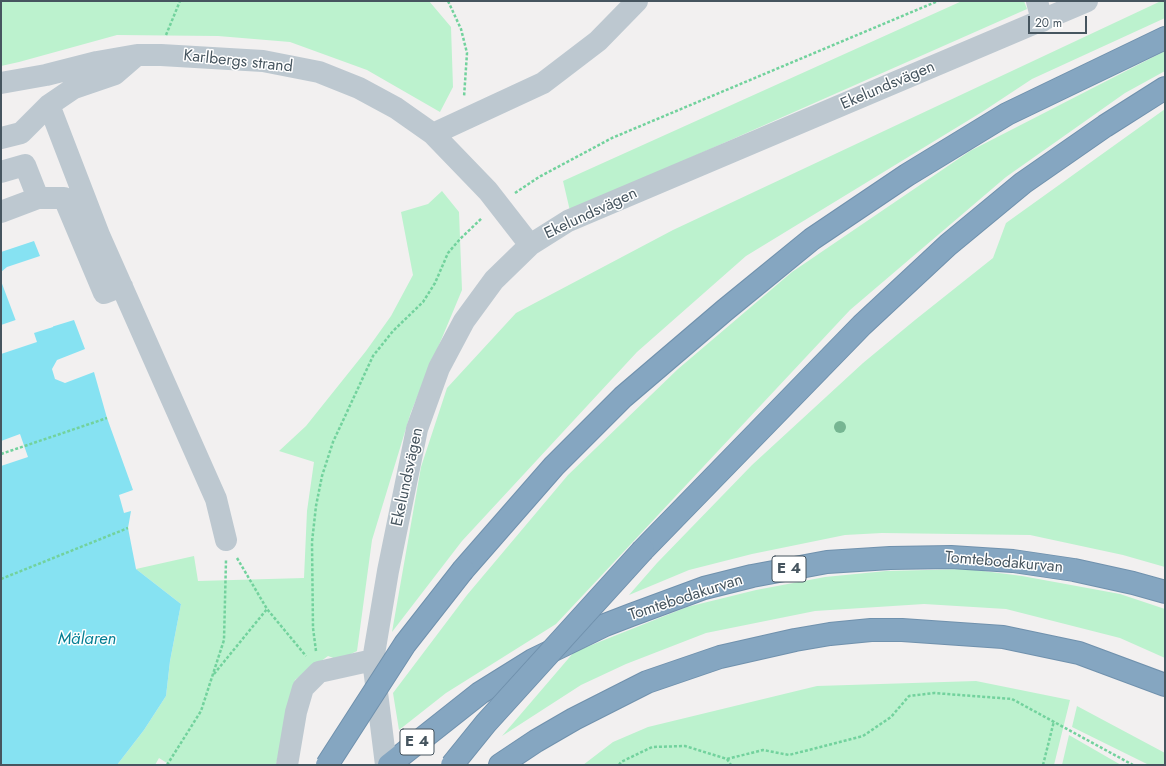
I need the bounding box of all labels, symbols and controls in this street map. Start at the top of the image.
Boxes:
scale bar [1030,8,1089,34]
text: 20 m [1035,14,1062,32]
street label: Karlbergs strand [182,47,294,77]
street label: Ekelundsvägen [838,58,938,114]
street label: Ekelundsvägen [541,184,641,244]
street label: Ekelundsvägen [388,426,428,528]
street label: Tomtebodakurvan [944,548,1064,578]
road number: E 4 [772,556,806,582]
street label: Tomtebodakurvan [627,571,745,625]
water label: Mälaren [58,630,116,650]
road number: E 4 [400,729,434,755]

